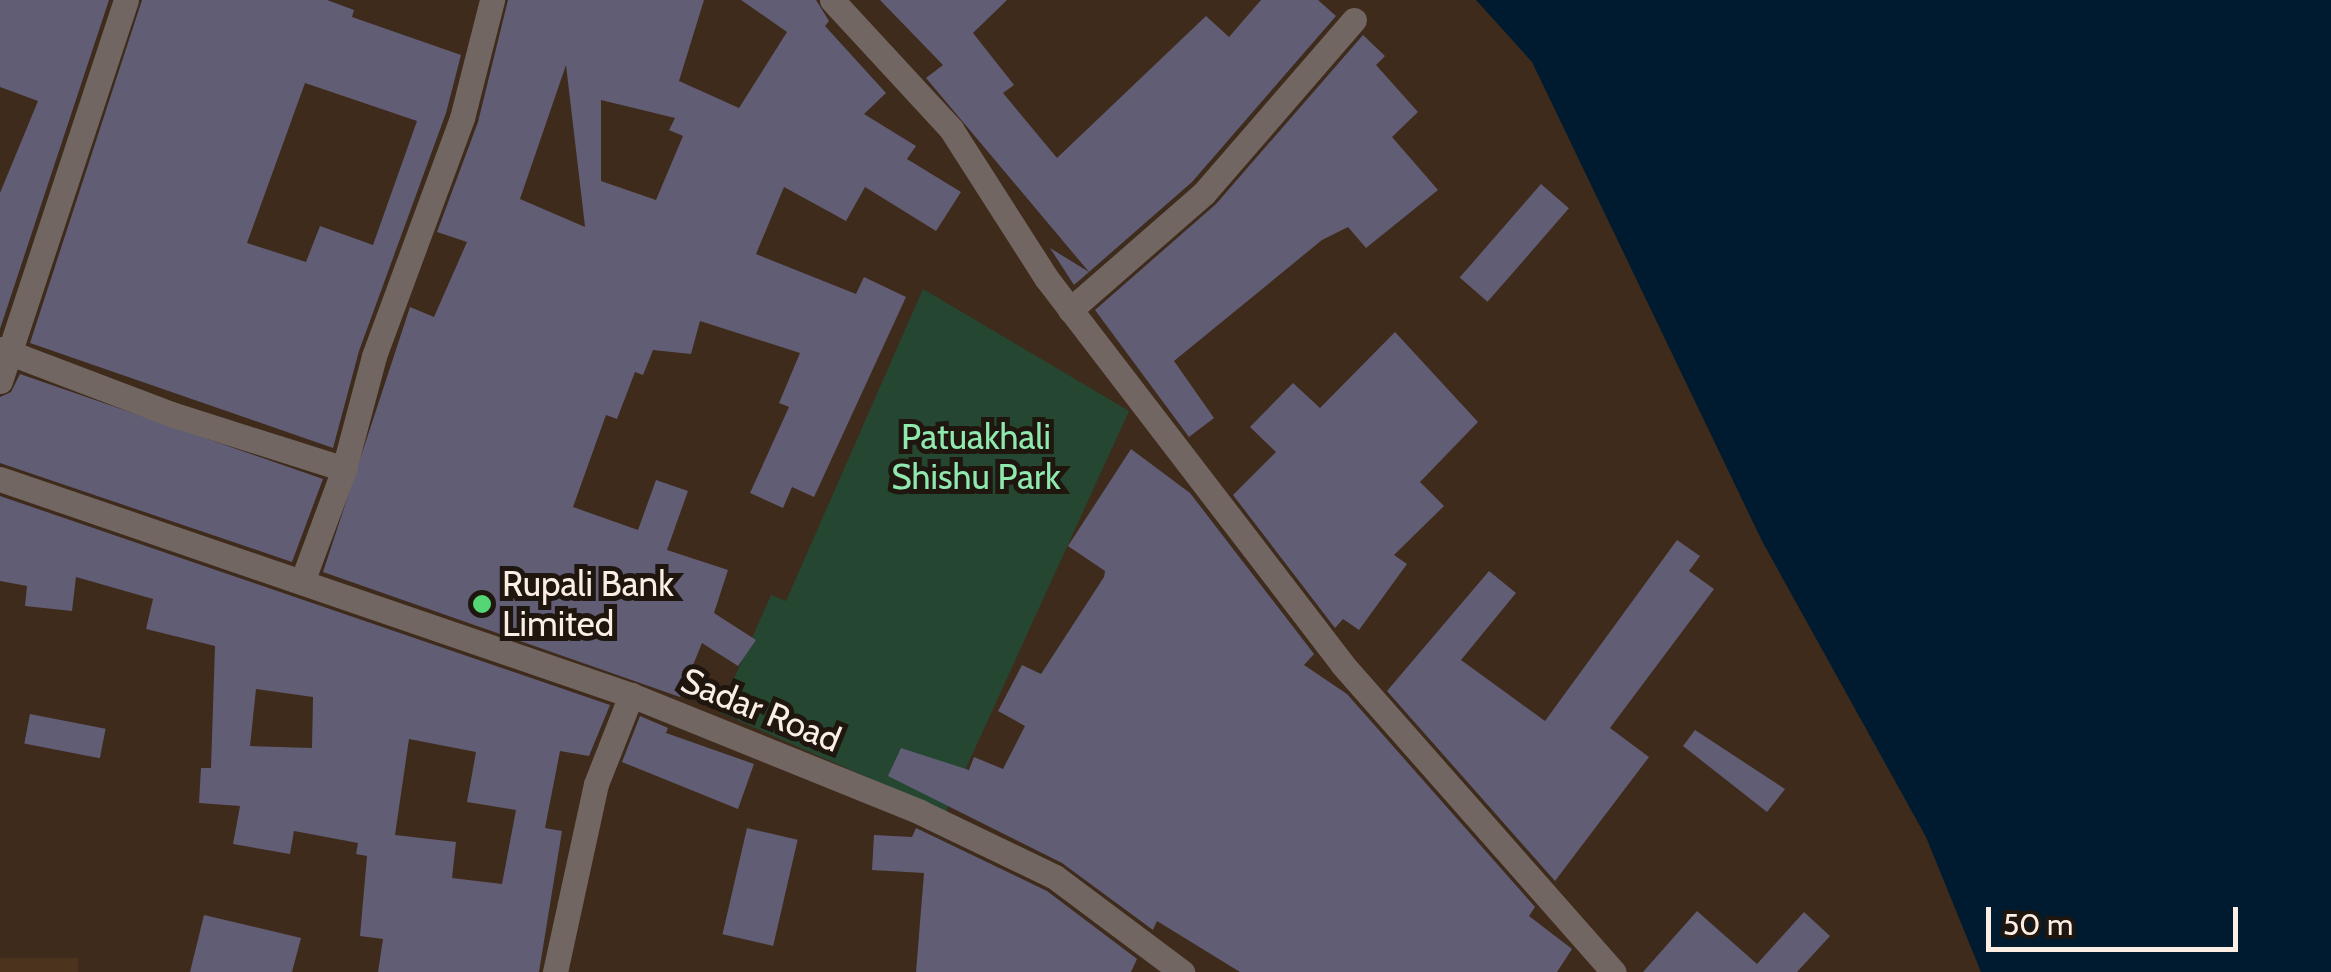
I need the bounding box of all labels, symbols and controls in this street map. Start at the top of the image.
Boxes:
park label: Patuakhali Shishu Park [891,416,1061,498]
place label: Rupali Bank Limited [502,563,674,645]
marker: Rupali Bank Limited [471,593,493,615]
street label: Sadar Road [675,659,847,761]
scale bar [1991,887,2244,949]
text: 50 m [2003,906,2073,943]

